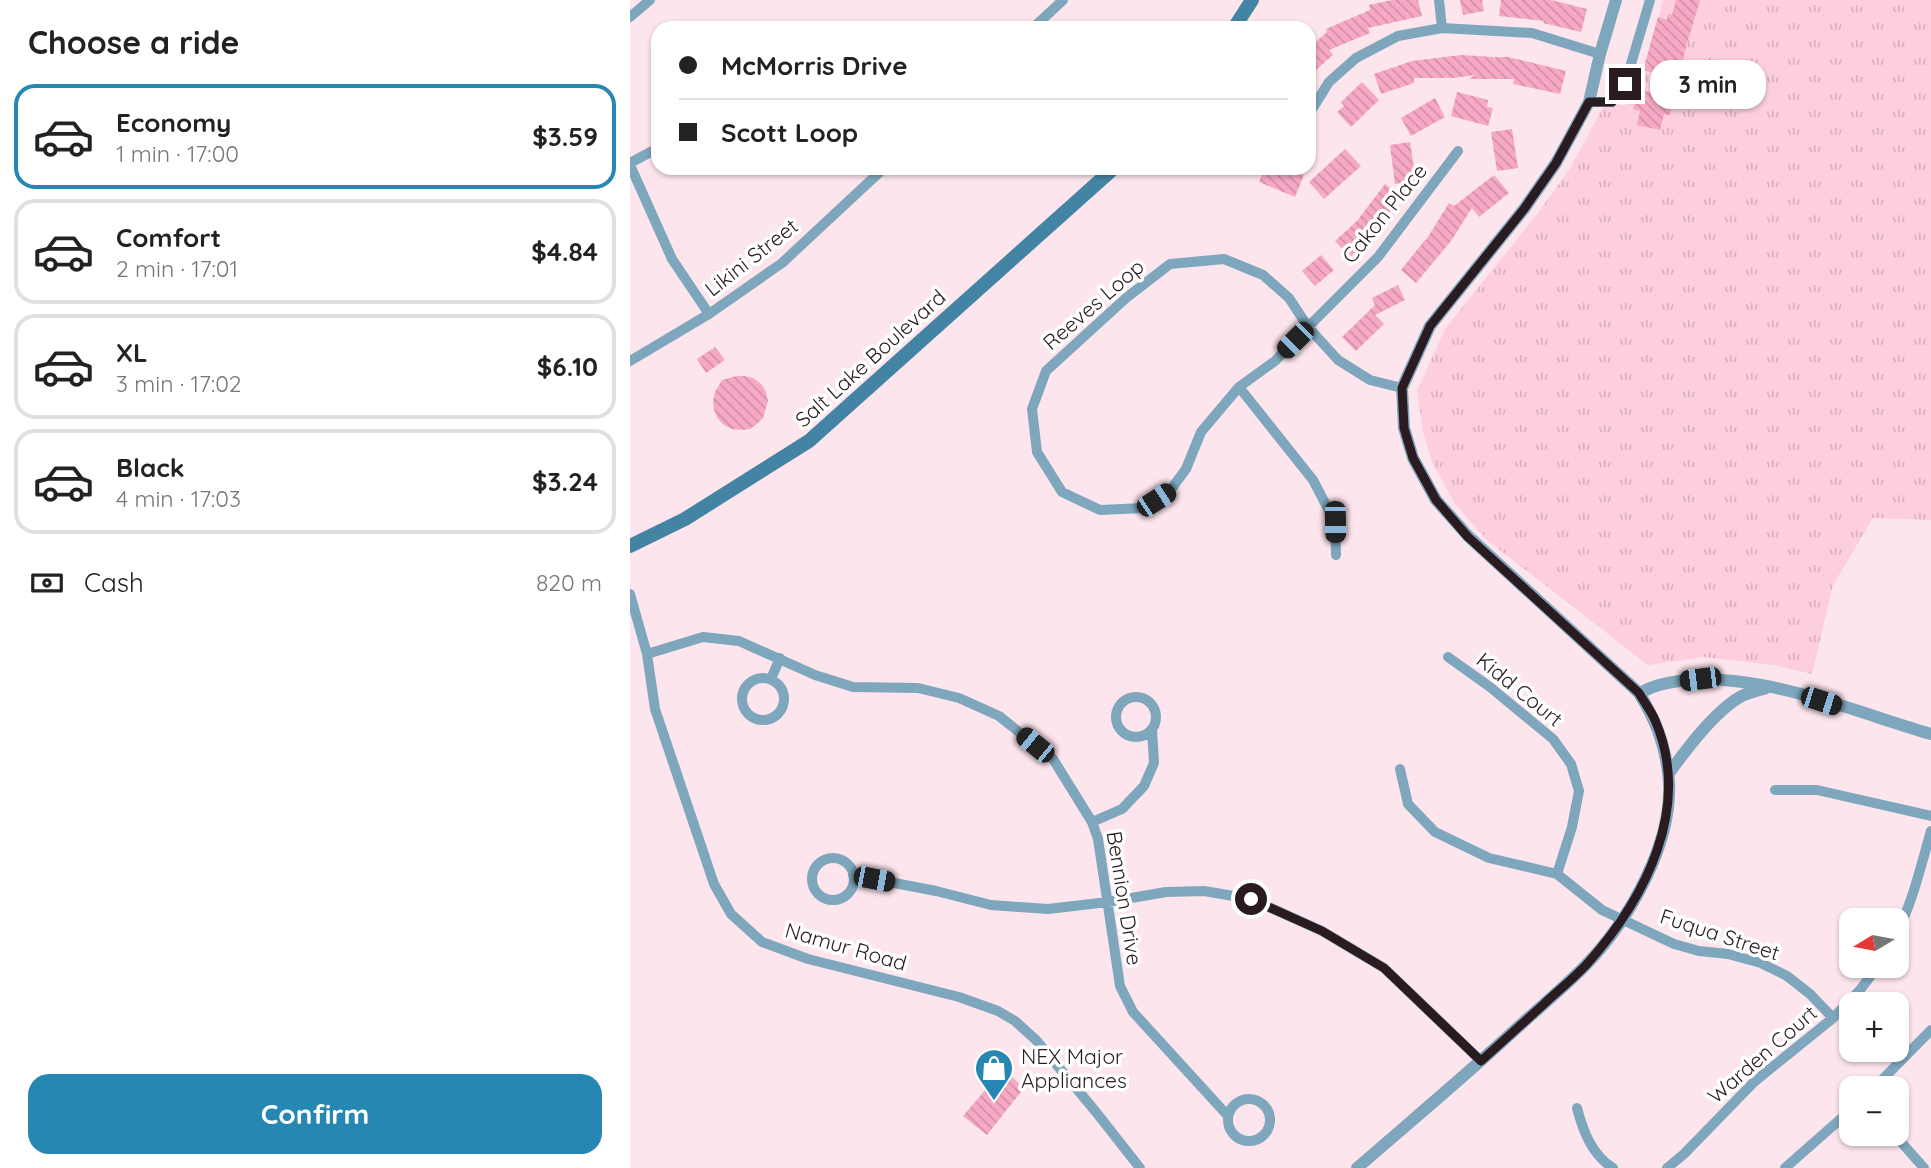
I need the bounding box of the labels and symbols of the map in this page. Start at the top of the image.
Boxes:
callout: 3 min [1650,60,1765,108]
route end [1609,68,1641,100]
street label: Cakon Place [1336,158,1432,268]
street label: Likini Street [699,213,803,301]
street label: Reeves Loop [1037,253,1149,355]
street label: Salt Lake Boulevard [790,284,950,432]
car [1273,318,1318,362]
car [1133,480,1180,520]
car [1325,501,1346,543]
street label: Kidd Court [1472,646,1568,732]
car [1678,666,1723,692]
car [1798,685,1845,717]
car [1013,724,1058,766]
street label: Bennion Drive [1102,829,1148,967]
car [852,865,897,893]
route start [1235,883,1267,915]
street label: Fuqua Street [1657,902,1783,966]
north arrow [1839,908,1909,978]
street label: Namur Road [782,916,910,976]
street label: Warden Court [1702,999,1822,1109]
place label: NEX Major Appliances [1021,1043,1127,1093]
shop icon: NEX Major Appliances [973,1047,1015,1102]

